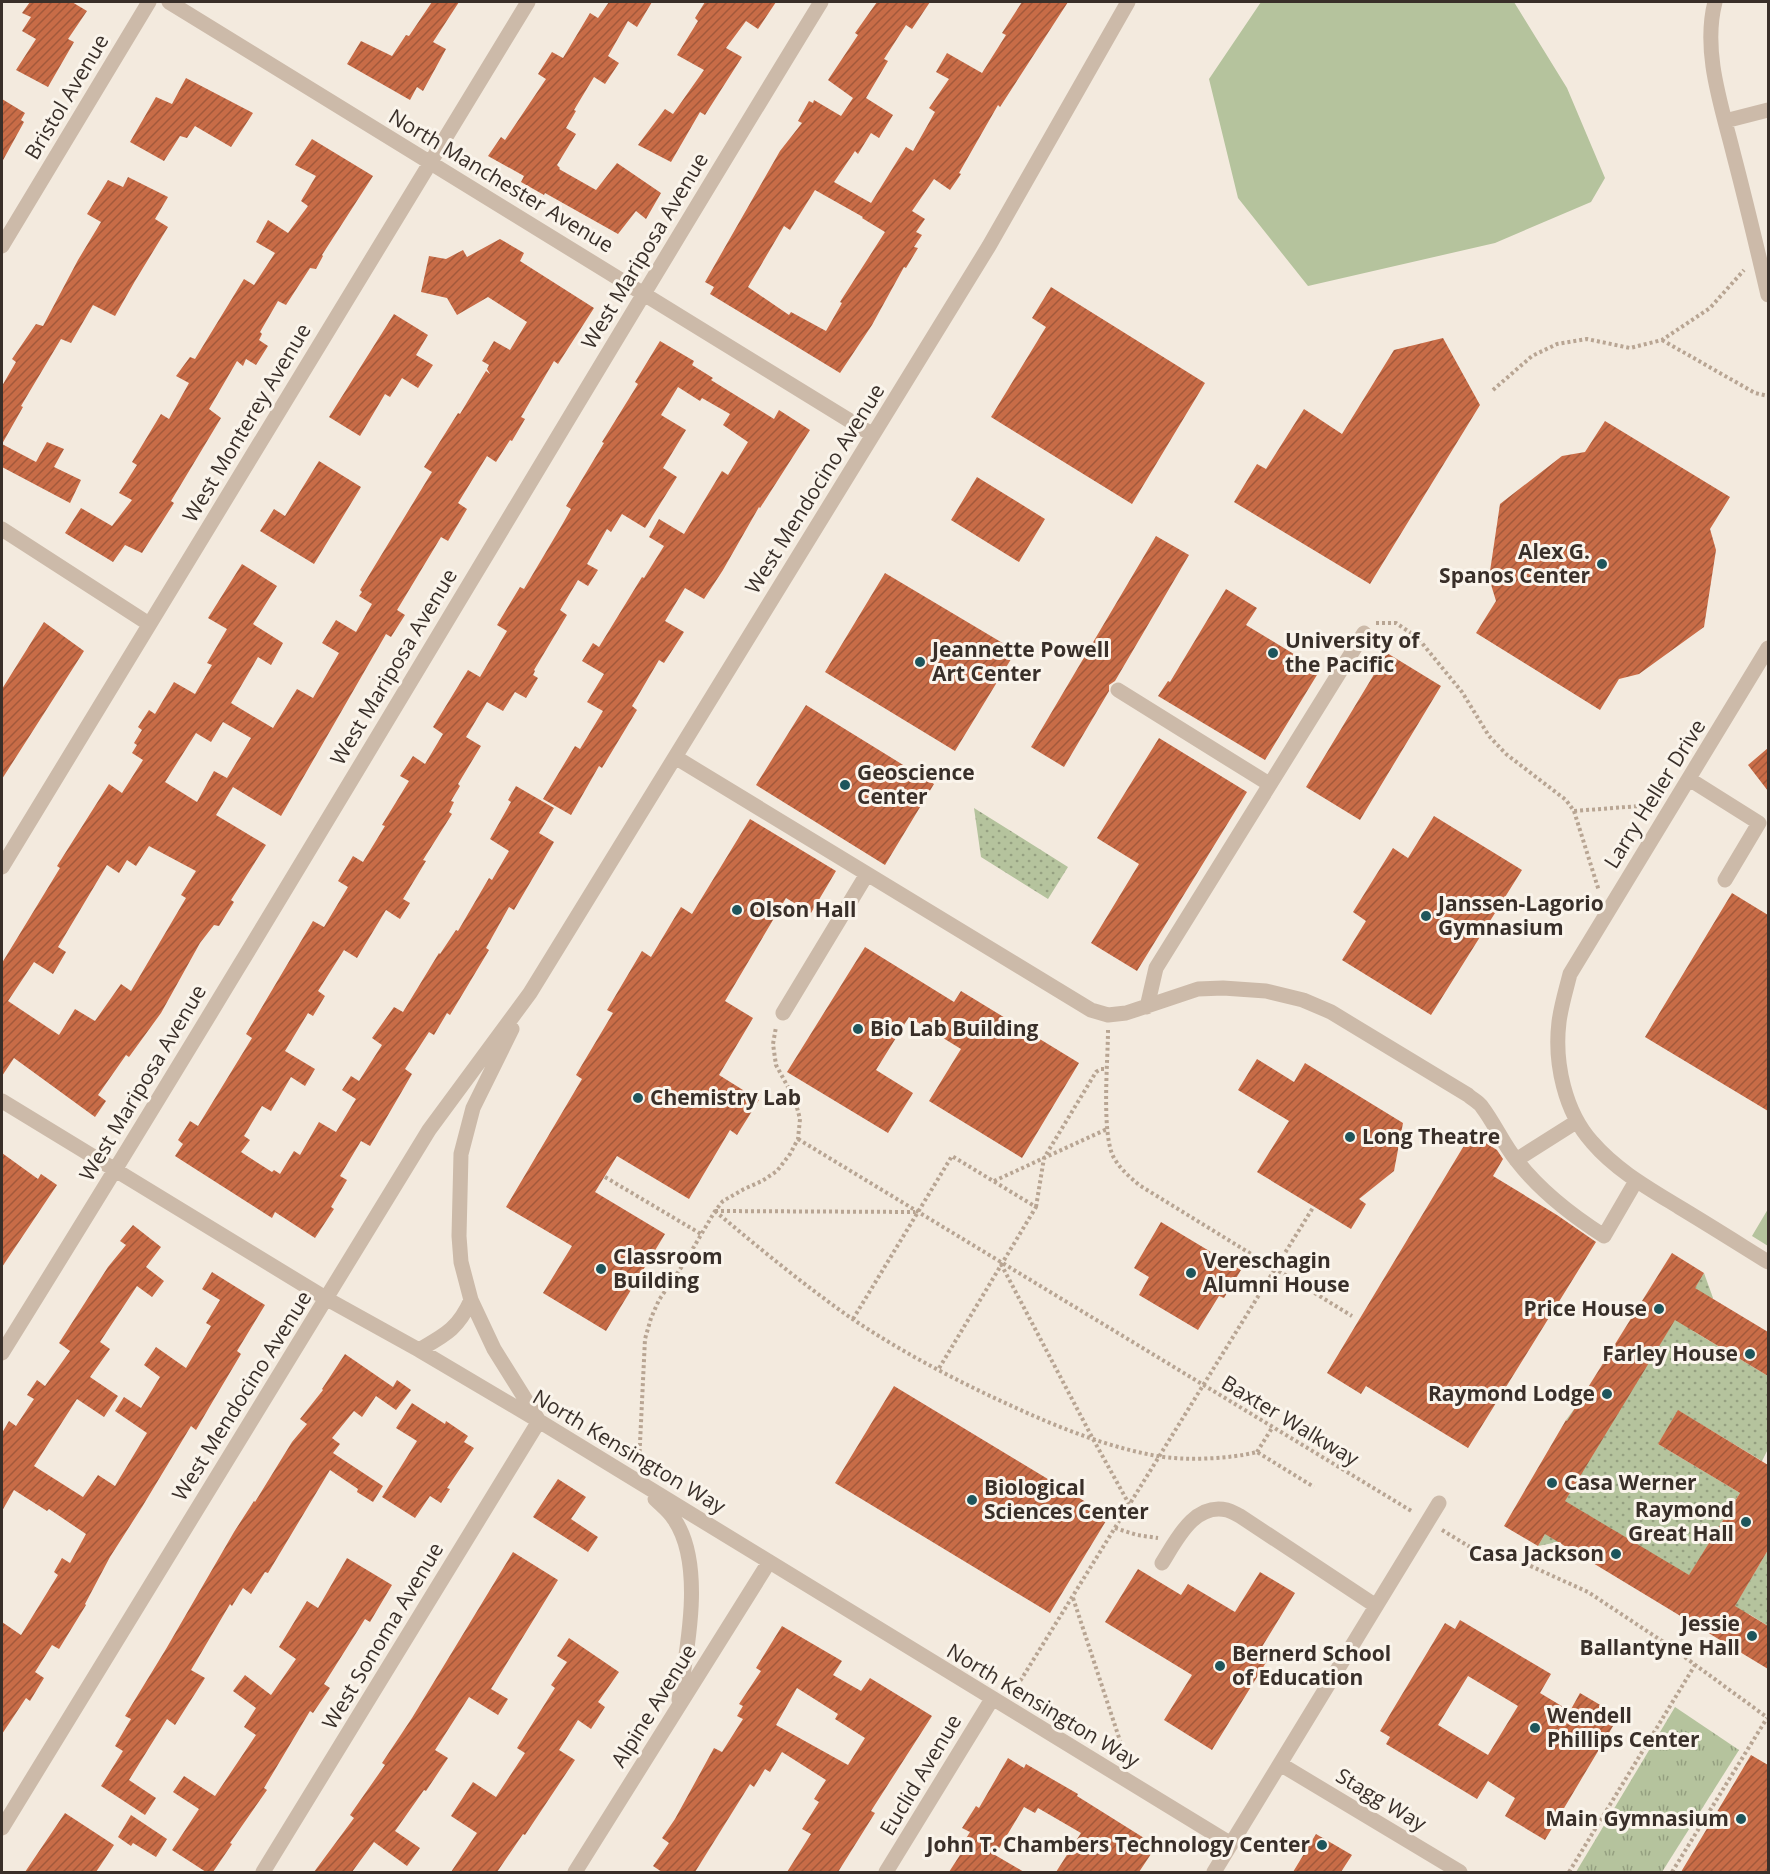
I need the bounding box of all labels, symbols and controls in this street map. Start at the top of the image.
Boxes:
street label: Bristol Avenue [18,29,115,164]
street label: North Manchester Avenue [384,102,619,258]
street label: West Mariposa Avenue [574,147,714,354]
street label: West Monterey Avenue [176,318,317,527]
street label: West Mendocino Avenue [738,378,890,599]
place label: Alex G. Spanos Center [1439,537,1590,589]
marker: Alex G. Spanos Center [1595,557,1609,571]
street label: West Mariposa Avenue [323,563,463,770]
place label: University of the Pacific [1285,626,1421,678]
place label: Jeannette Powell Art Center [930,635,1110,687]
marker: University of the Pacific [1266,646,1280,660]
marker: Jeannette Powell Art Center [913,655,927,669]
street label: Larry Heller Drive [1597,714,1711,873]
place label: Geoscience Center [857,758,975,810]
marker: Geoscience Center [838,778,852,792]
place label: Janssen-Lagorio Gymnasium [1436,889,1604,941]
place label: Olson Hall [749,895,856,923]
marker: Olson Hall [730,903,744,917]
marker: Janssen-Lagorio Gymnasium [1419,909,1433,923]
street label: West Mariposa Avenue [72,979,212,1186]
place label: Bio Lab Building [870,1014,1038,1042]
marker: Bio Lab Building [851,1022,865,1036]
place label: Chemistry Lab [650,1083,801,1111]
marker: Chemistry Lab [631,1091,645,1105]
place label: Long Theatre [1362,1122,1500,1150]
marker: Long Theatre [1343,1130,1357,1144]
place label: Classroom Building [613,1242,723,1294]
place label: Vereschagin Alumni House [1203,1246,1350,1298]
marker: Classroom Building [594,1262,608,1276]
marker: Vereschagin Alumni House [1184,1266,1198,1280]
street label: West Mendocino Avenue [165,1285,317,1506]
place label: Price House [1523,1294,1647,1322]
marker: Price House [1652,1302,1666,1316]
place label: Farley House [1602,1339,1738,1367]
marker: Farley House [1743,1347,1757,1361]
street label: Baxter Walkway [1217,1368,1365,1472]
place label: Raymond Lodge [1428,1379,1595,1407]
street label: North Kensington Way [528,1382,731,1520]
marker: Raymond Lodge [1600,1387,1614,1401]
place label: Casa Werner [1564,1468,1697,1496]
place label: Biological Sciences Center [984,1473,1149,1525]
marker: Casa Werner [1545,1476,1559,1490]
marker: Biological Sciences Center [965,1493,979,1507]
place label: Raymond Great Hall [1628,1495,1734,1547]
marker: Raymond Great Hall [1739,1515,1753,1529]
street label: West Sonoma Avenue [315,1537,449,1734]
place label: Casa Jackson [1469,1539,1604,1567]
marker: Casa Jackson [1609,1547,1623,1561]
place label: Jessie Ballantyne Hall [1580,1609,1740,1661]
marker: Jessie Ballantyne Hall [1745,1629,1759,1643]
street label: North Kensington Way [942,1636,1145,1774]
street label: Alpine Avenue [604,1639,702,1772]
place label: Bernerd School of Education [1232,1639,1391,1691]
marker: Bernerd School of Education [1213,1659,1227,1673]
place label: Wendell Phillips Center [1547,1701,1700,1753]
street label: Euclid Avenue [873,1709,967,1840]
marker: Wendell Phillips Center [1528,1721,1542,1735]
street label: Stagg Way [1331,1761,1432,1837]
place label: Main Gymnasium [1545,1804,1729,1832]
marker: Main Gymnasium [1734,1812,1748,1826]
place label: John T. Chambers Technology Center [924,1830,1310,1858]
marker: John T. Chambers Technology Center [1315,1838,1329,1852]

